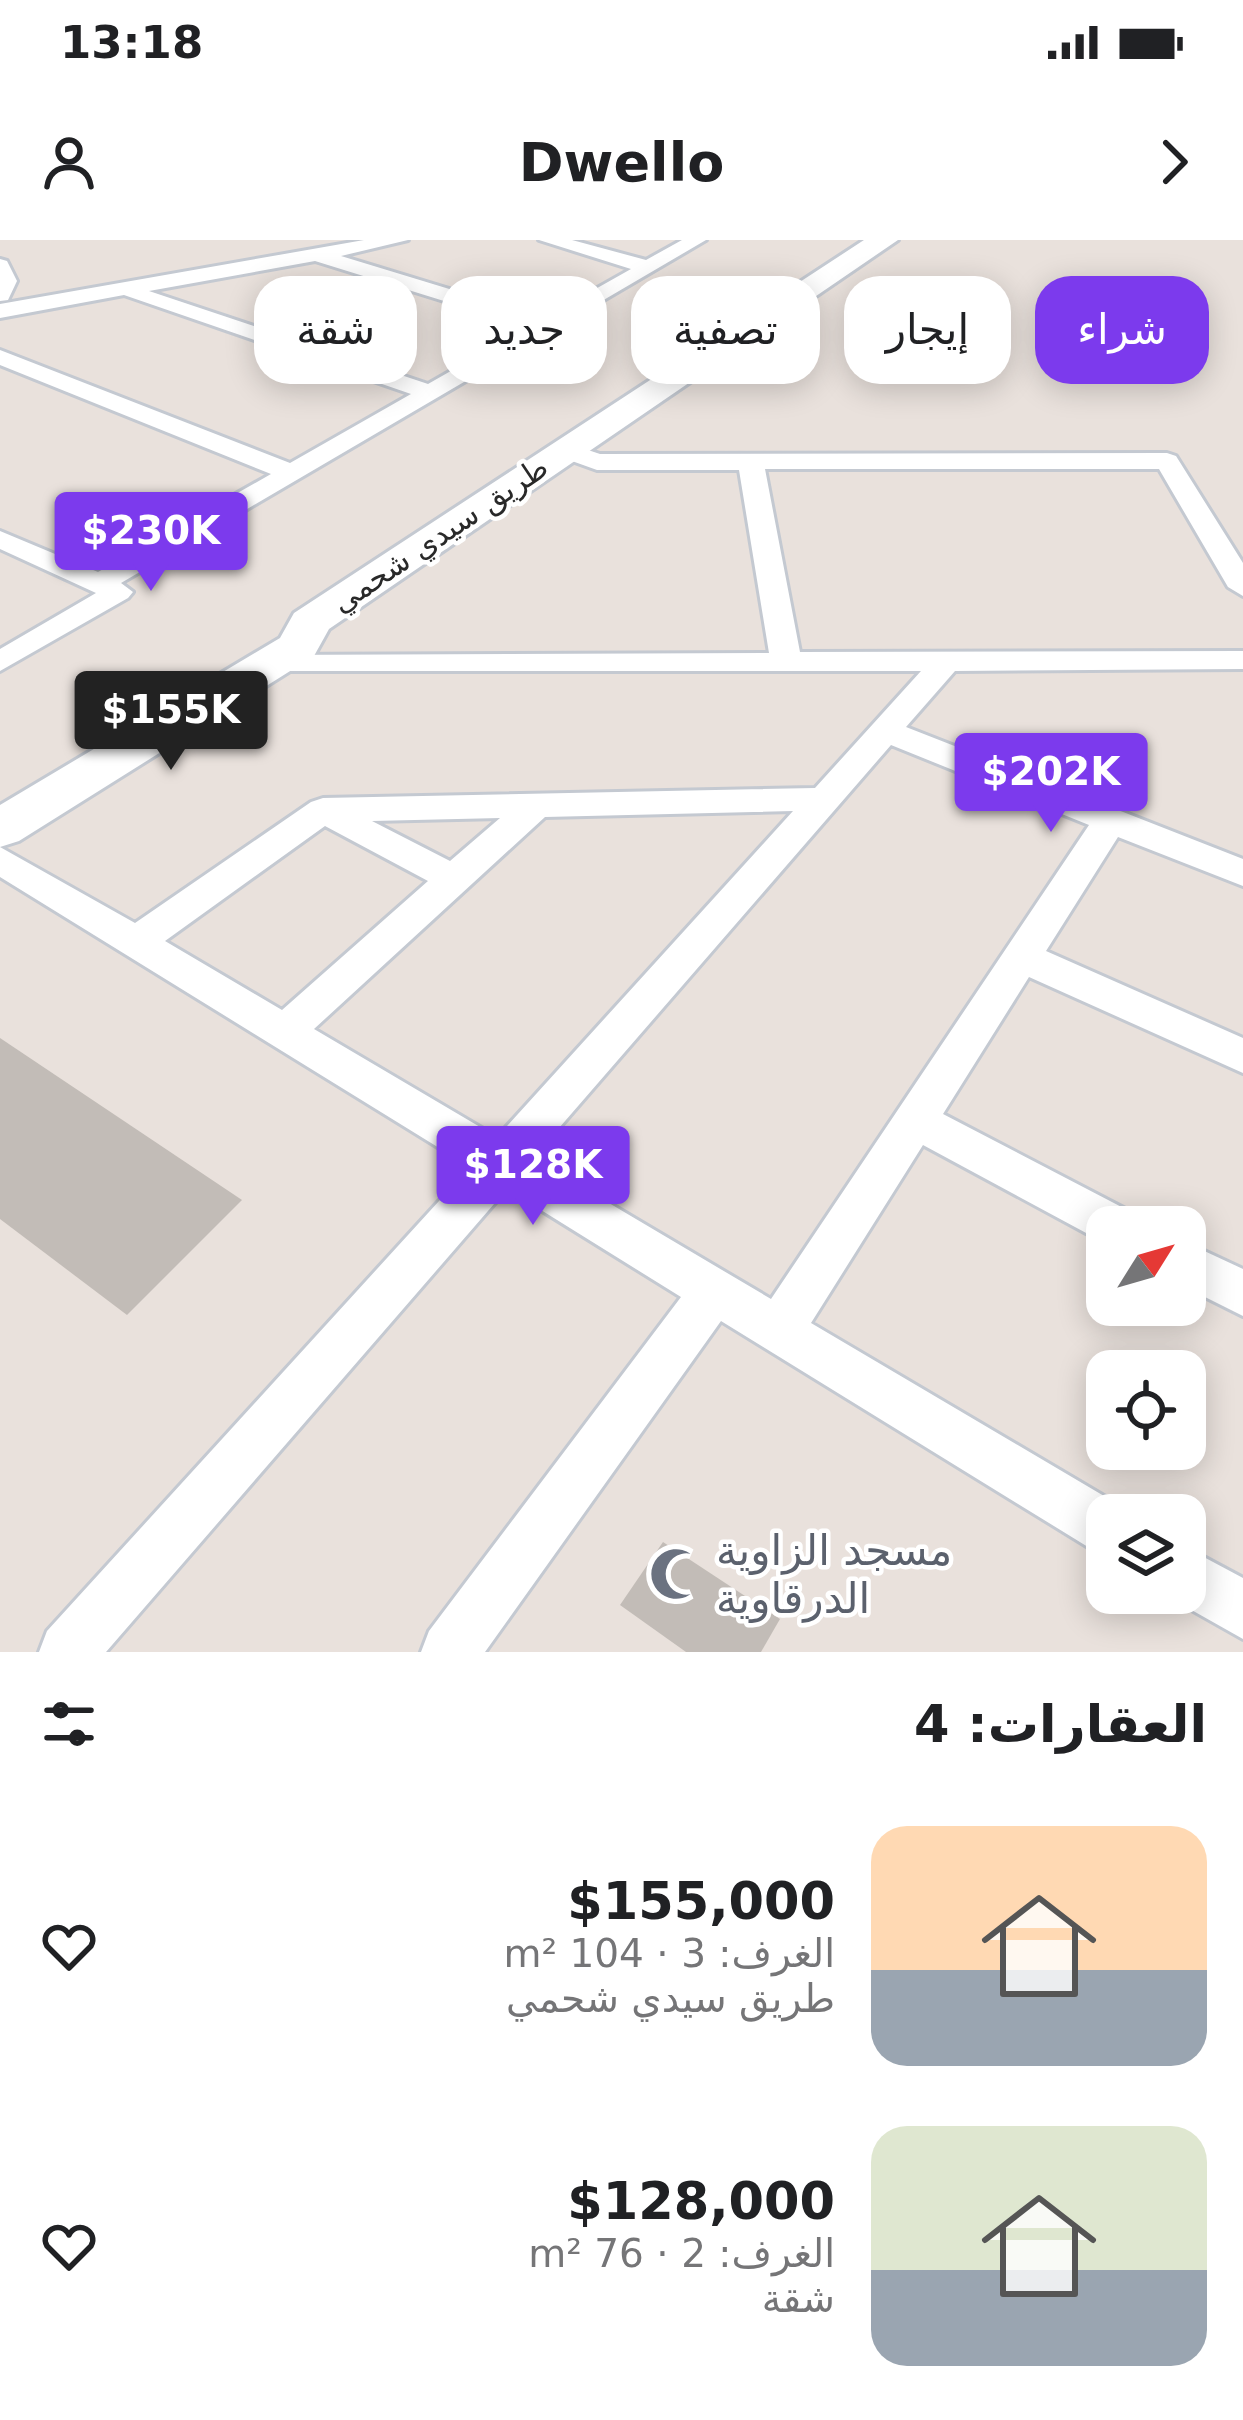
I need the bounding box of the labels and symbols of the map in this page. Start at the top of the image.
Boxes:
street label: طريق سيدي شحمي [325,449,555,621]
pin: $230K [67,492,235,594]
pin: $155K [87,671,255,773]
pin: $202K [967,733,1135,835]
pin: $128K [449,1126,617,1228]
north arrow [1086,1206,1206,1326]
place label: مسجد الزاوية الدرقاوية [716,1526,952,1623]
mosque icon: مسجد الزاوية الدرقاوية [647,1545,705,1603]

